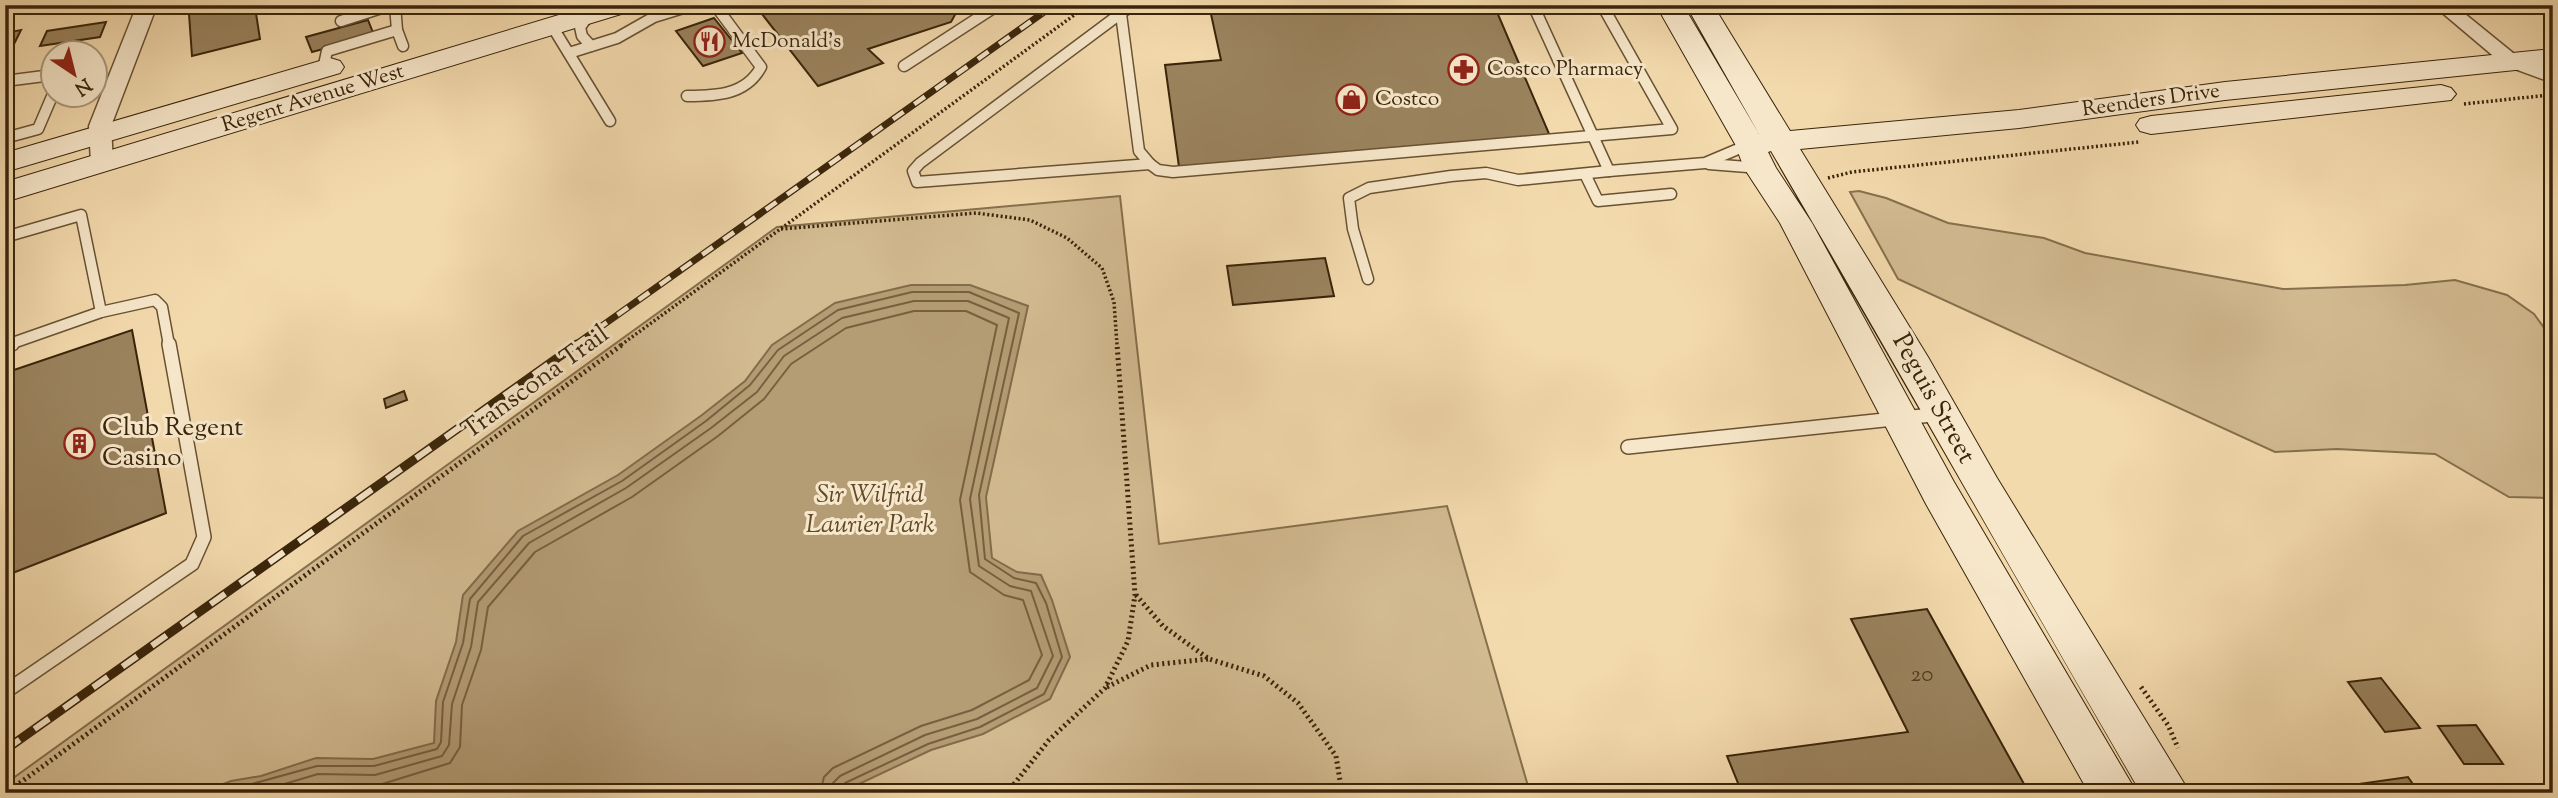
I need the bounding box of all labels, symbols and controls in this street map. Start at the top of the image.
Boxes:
restaurant icon: McDonald's [692,25,726,59]
place label: McDonald's [732,27,841,57]
north arrow [38,38,108,108]
pharmacy icon: Costco Pharmacy [1447,53,1481,87]
place label: Costco Pharmacy [1487,55,1644,85]
street label: Regent Avenue West [218,57,408,141]
text: N [68,70,96,101]
street label: Reenders Drive [2080,76,2222,126]
shop icon: Costco [1335,83,1369,117]
place label: Costco [1375,85,1439,115]
street label: Transcona Trail [455,317,617,449]
street label: Peguis Street [1882,327,1984,471]
place label: Club Regent Casino [102,410,243,477]
building icon: Club Regent Casino [62,426,96,460]
park label: Sir Wilfrid Laurier Park [806,477,935,544]
house number: 20 [1911,659,1933,692]

